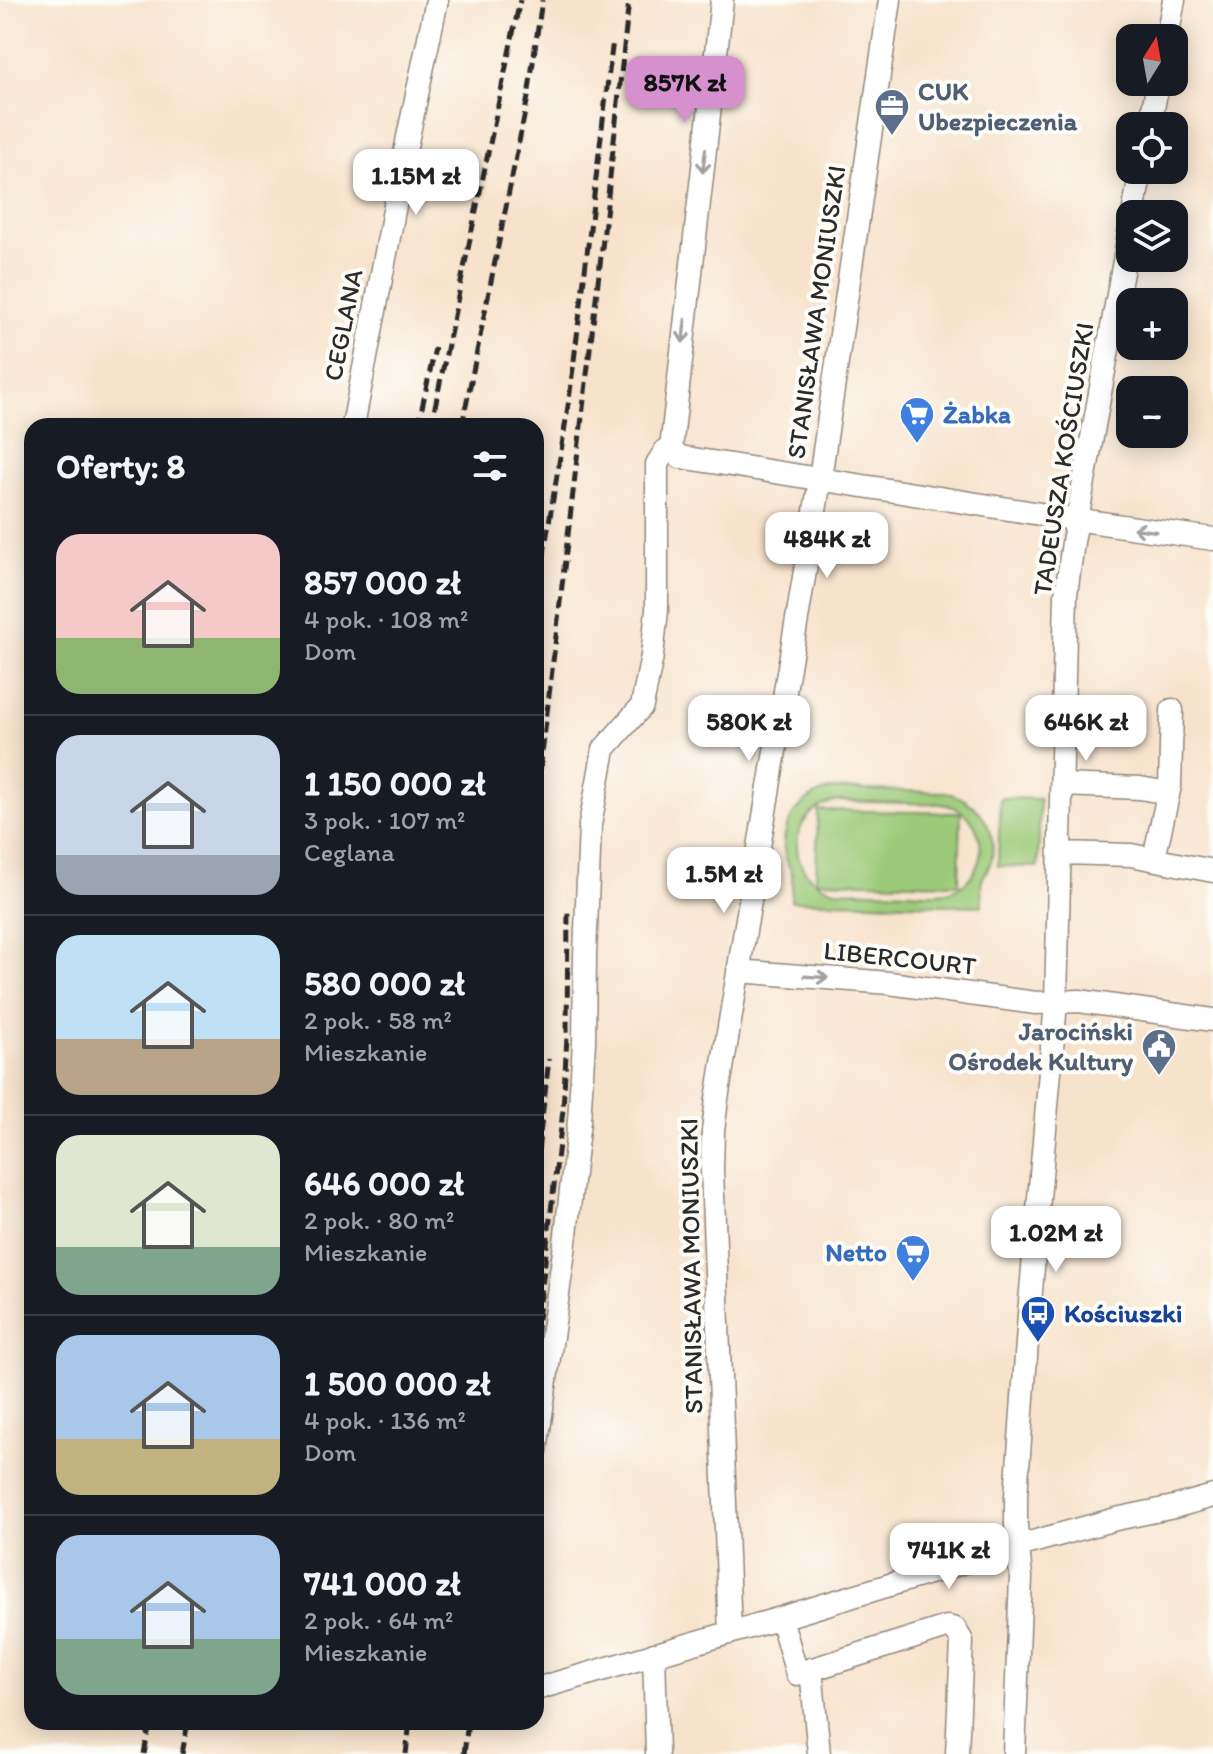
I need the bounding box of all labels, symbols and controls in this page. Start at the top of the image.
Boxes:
north arrow [1116,24,1188,96]
map controls [1116,24,1188,448]
pin: 857K zł [611,56,759,124]
text: 857K zł [644,66,726,98]
place label: CUK Ubezpieczenia [918,75,1078,137]
office icon: CUK Ubezpieczenia [873,87,911,137]
button: locate [1116,112,1188,184]
one-way arrow [696,147,711,174]
pin: 1.15M zł [333,149,499,217]
text: 1.15M zł [371,159,461,191]
street label: STANISŁAWA MONIUSZKI [780,163,852,461]
button: layers [1116,200,1188,272]
street label: CEGLANA [317,266,370,384]
button: + [1116,288,1188,360]
one-way arrow [677,318,692,344]
street label: TADEUSZA KOŚCIUSZKI [1026,320,1100,598]
button: − [1116,376,1188,448]
supermarket icon: Żabka [898,395,936,445]
place label: Żabka [943,398,1011,430]
icon: filters [468,444,512,488]
text: Oferty: 8 [56,446,185,487]
pin: 484K zł [753,512,901,580]
text: 484K zł [783,522,871,554]
one-way arrow [1133,522,1158,537]
text: 857 000 zł [304,562,461,603]
icon: home [120,566,216,662]
text: 4 pok. · 108 m² [304,603,468,635]
text: Dom [304,635,356,667]
pin: 580K zł [675,695,823,763]
pin: 646K zł [1012,695,1160,763]
text: 580K zł [706,705,792,737]
text: 646K zł [1043,705,1129,737]
text: 1 150 000 zł [304,763,486,804]
icon: home [120,767,216,863]
text: 3 pok. · 107 m² [304,804,466,836]
text: Ceglana [304,836,395,868]
pin: 1.5M zł [650,847,798,915]
text: 1.5M zł [685,857,763,889]
street label: LIBERCOURT [822,934,978,982]
text: 580 000 zł [304,963,465,1004]
icon: home [120,967,216,1063]
one-way arrow [802,970,829,985]
text: 2 pok. · 58 m² [304,1004,452,1036]
place label: Jarociński Ośrodek Kultury [948,1015,1134,1077]
public building icon: Jarociński Ośrodek Kultury [1140,1027,1178,1077]
text: Mieszkanie [304,1036,427,1068]
street label: STANISŁAWA MONIUSZKI [672,1118,710,1414]
text: 646 000 zł [304,1163,464,1204]
icon: home [120,1167,216,1263]
text: 2 pok. · 80 m² [304,1204,454,1236]
pin: 1.02M zł [973,1206,1139,1274]
text: 1.02M zł [1009,1216,1103,1248]
supermarket icon: Netto [894,1233,932,1283]
text: Mieszkanie [304,1236,427,1268]
place label: Netto [825,1236,887,1268]
bus stop icon: Kościuszki [1019,1294,1057,1344]
place label: Kościuszki [1064,1297,1182,1329]
text: 1 500 000 zł [304,1363,491,1404]
icon: home [120,1367,216,1463]
text: 4 pok. · 136 m² [304,1404,466,1436]
text: Dom [304,1436,356,1468]
pin: 741K zł [875,1523,1023,1591]
text: 741K zł [908,1533,990,1565]
text: 741 000 zł [304,1563,461,1604]
icon: home [120,1567,216,1663]
text: 2 pok. · 64 m² [304,1604,453,1636]
text: Mieszkanie [304,1636,427,1668]

